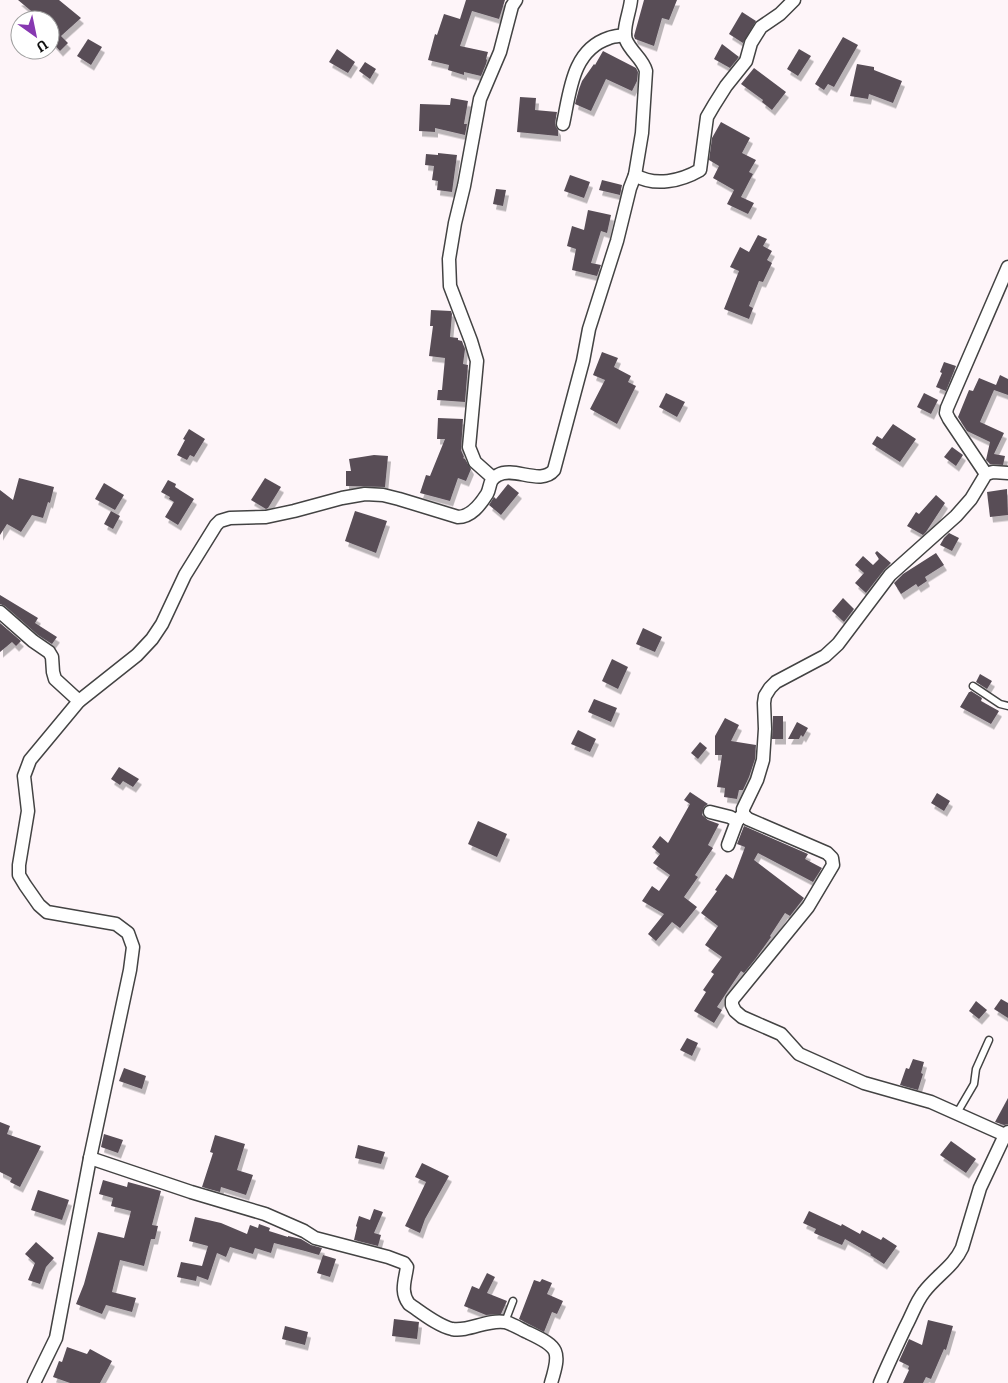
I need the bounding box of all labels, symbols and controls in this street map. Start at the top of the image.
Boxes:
north arrow [10,10,60,60]
text: U [32,36,51,56]

